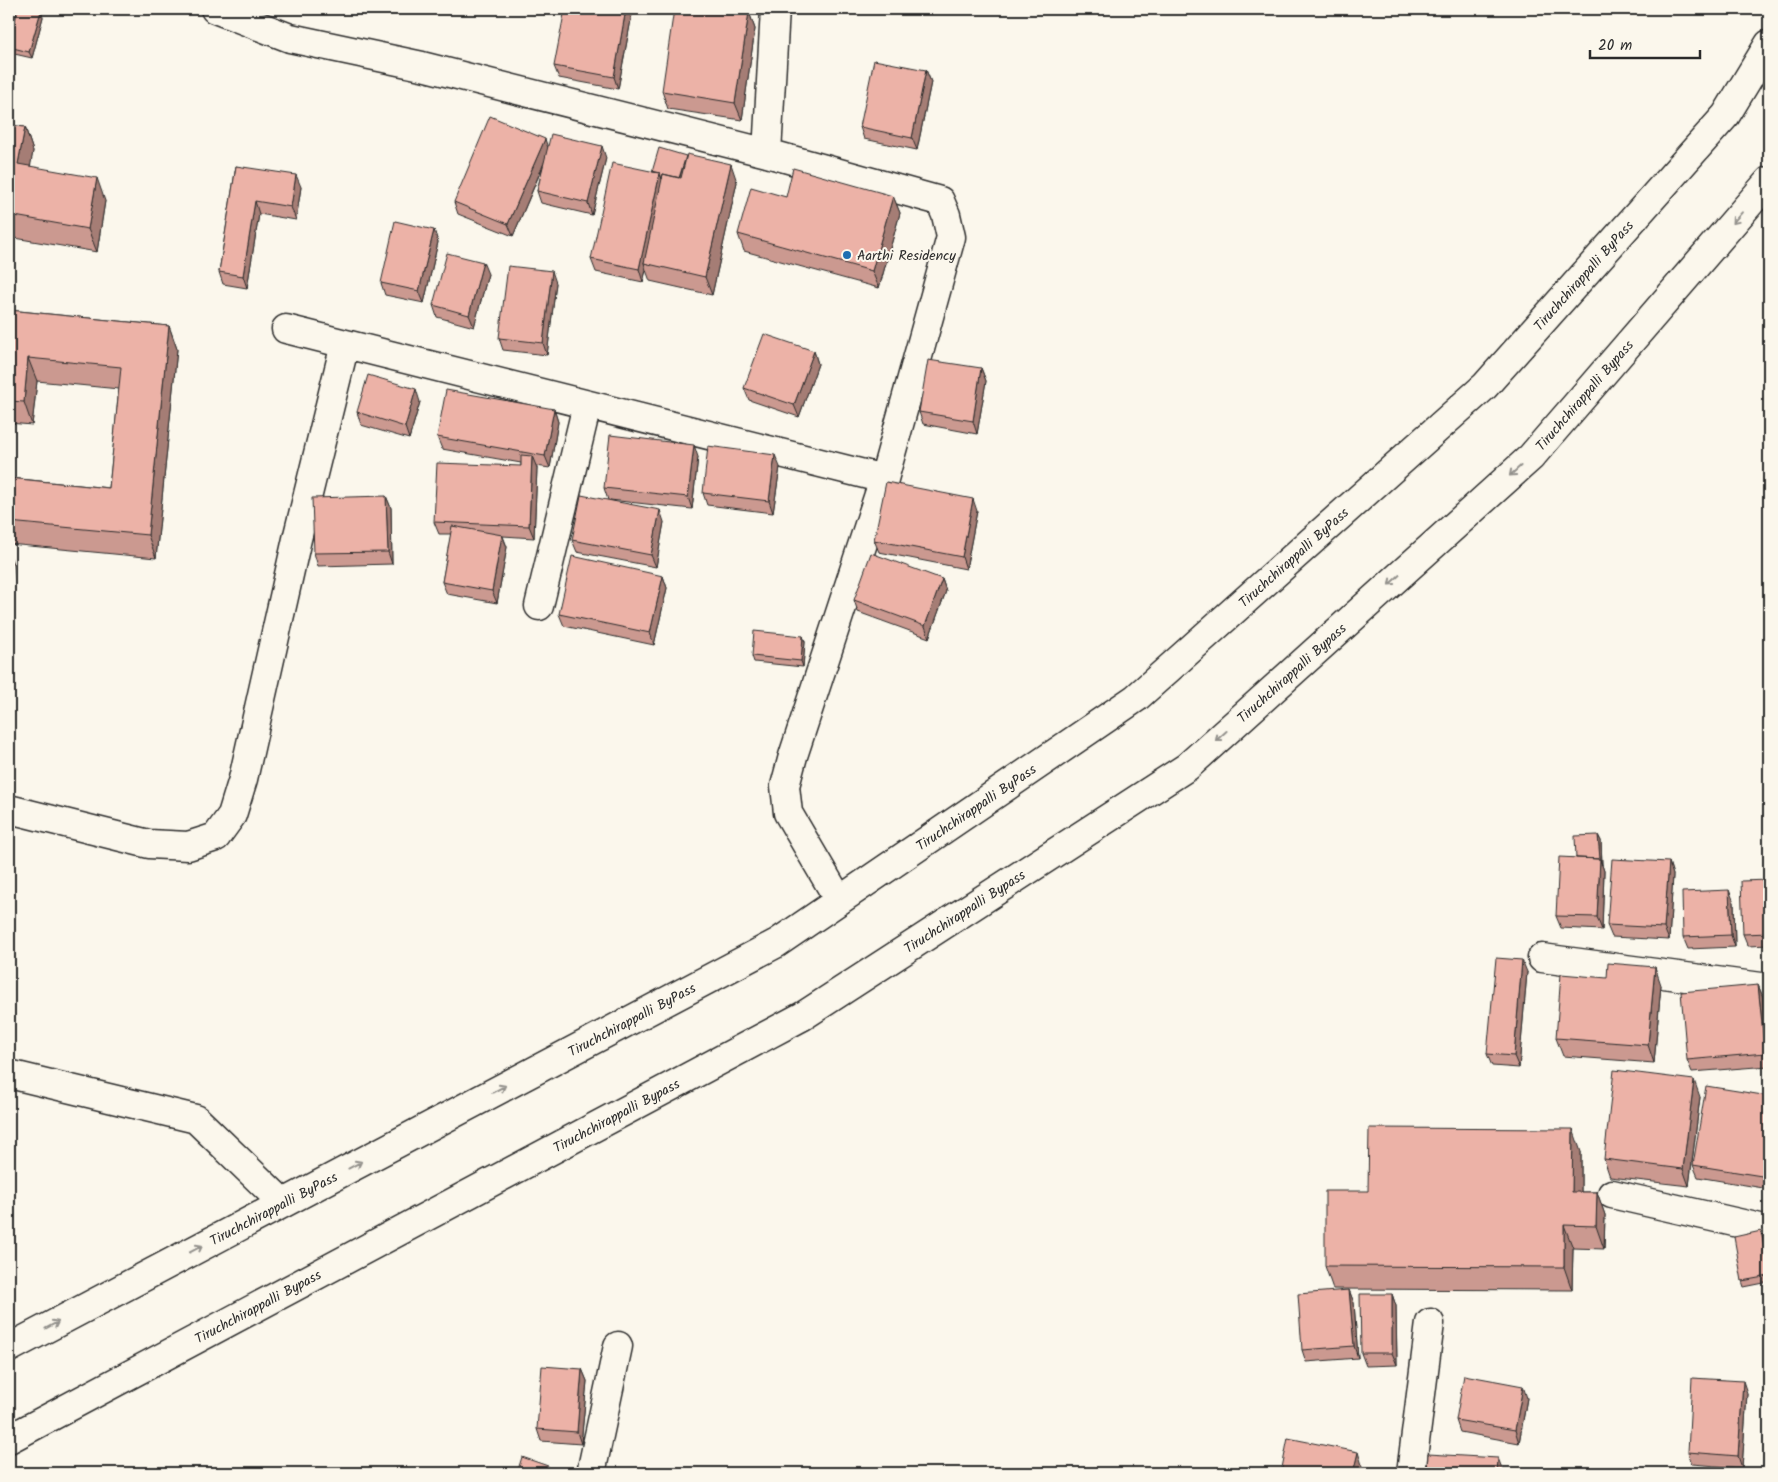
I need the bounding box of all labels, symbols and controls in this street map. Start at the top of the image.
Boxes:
scale bar [1590,28,1700,60]
text: 20 m [1598,34,1632,58]
one-way arrow [1732,211,1743,224]
street label: Tiruchchirappalli ByPass [1529,216,1639,336]
place label: Aarthi Residency [857,245,956,267]
marker: Aarthi Residency [841,249,853,261]
street label: Tiruchchirappalli Bypass [1531,335,1639,456]
one-way arrow [1508,466,1521,477]
street label: Tiruchchirappalli ByPass [1234,503,1354,613]
one-way arrow [1388,574,1401,586]
street label: Tiruchchirappalli Bypass [1233,618,1352,729]
one-way arrow [1215,730,1228,742]
street label: Tiruchchirappalli ByPass [912,759,1041,857]
street label: Tiruchchirappalli Bypass [900,865,1030,960]
street label: Tiruchchirappalli ByPass [564,978,700,1063]
street label: Tiruchchirappalli Bypass [549,1074,684,1159]
one-way arrow [491,1084,506,1094]
one-way arrow [347,1160,362,1169]
street label: Tiruchchirappalli ByPass [206,1167,342,1252]
one-way arrow [188,1244,203,1254]
street label: Tiruchchirappalli Bypass [191,1264,326,1350]
one-way arrow [44,1320,59,1329]

